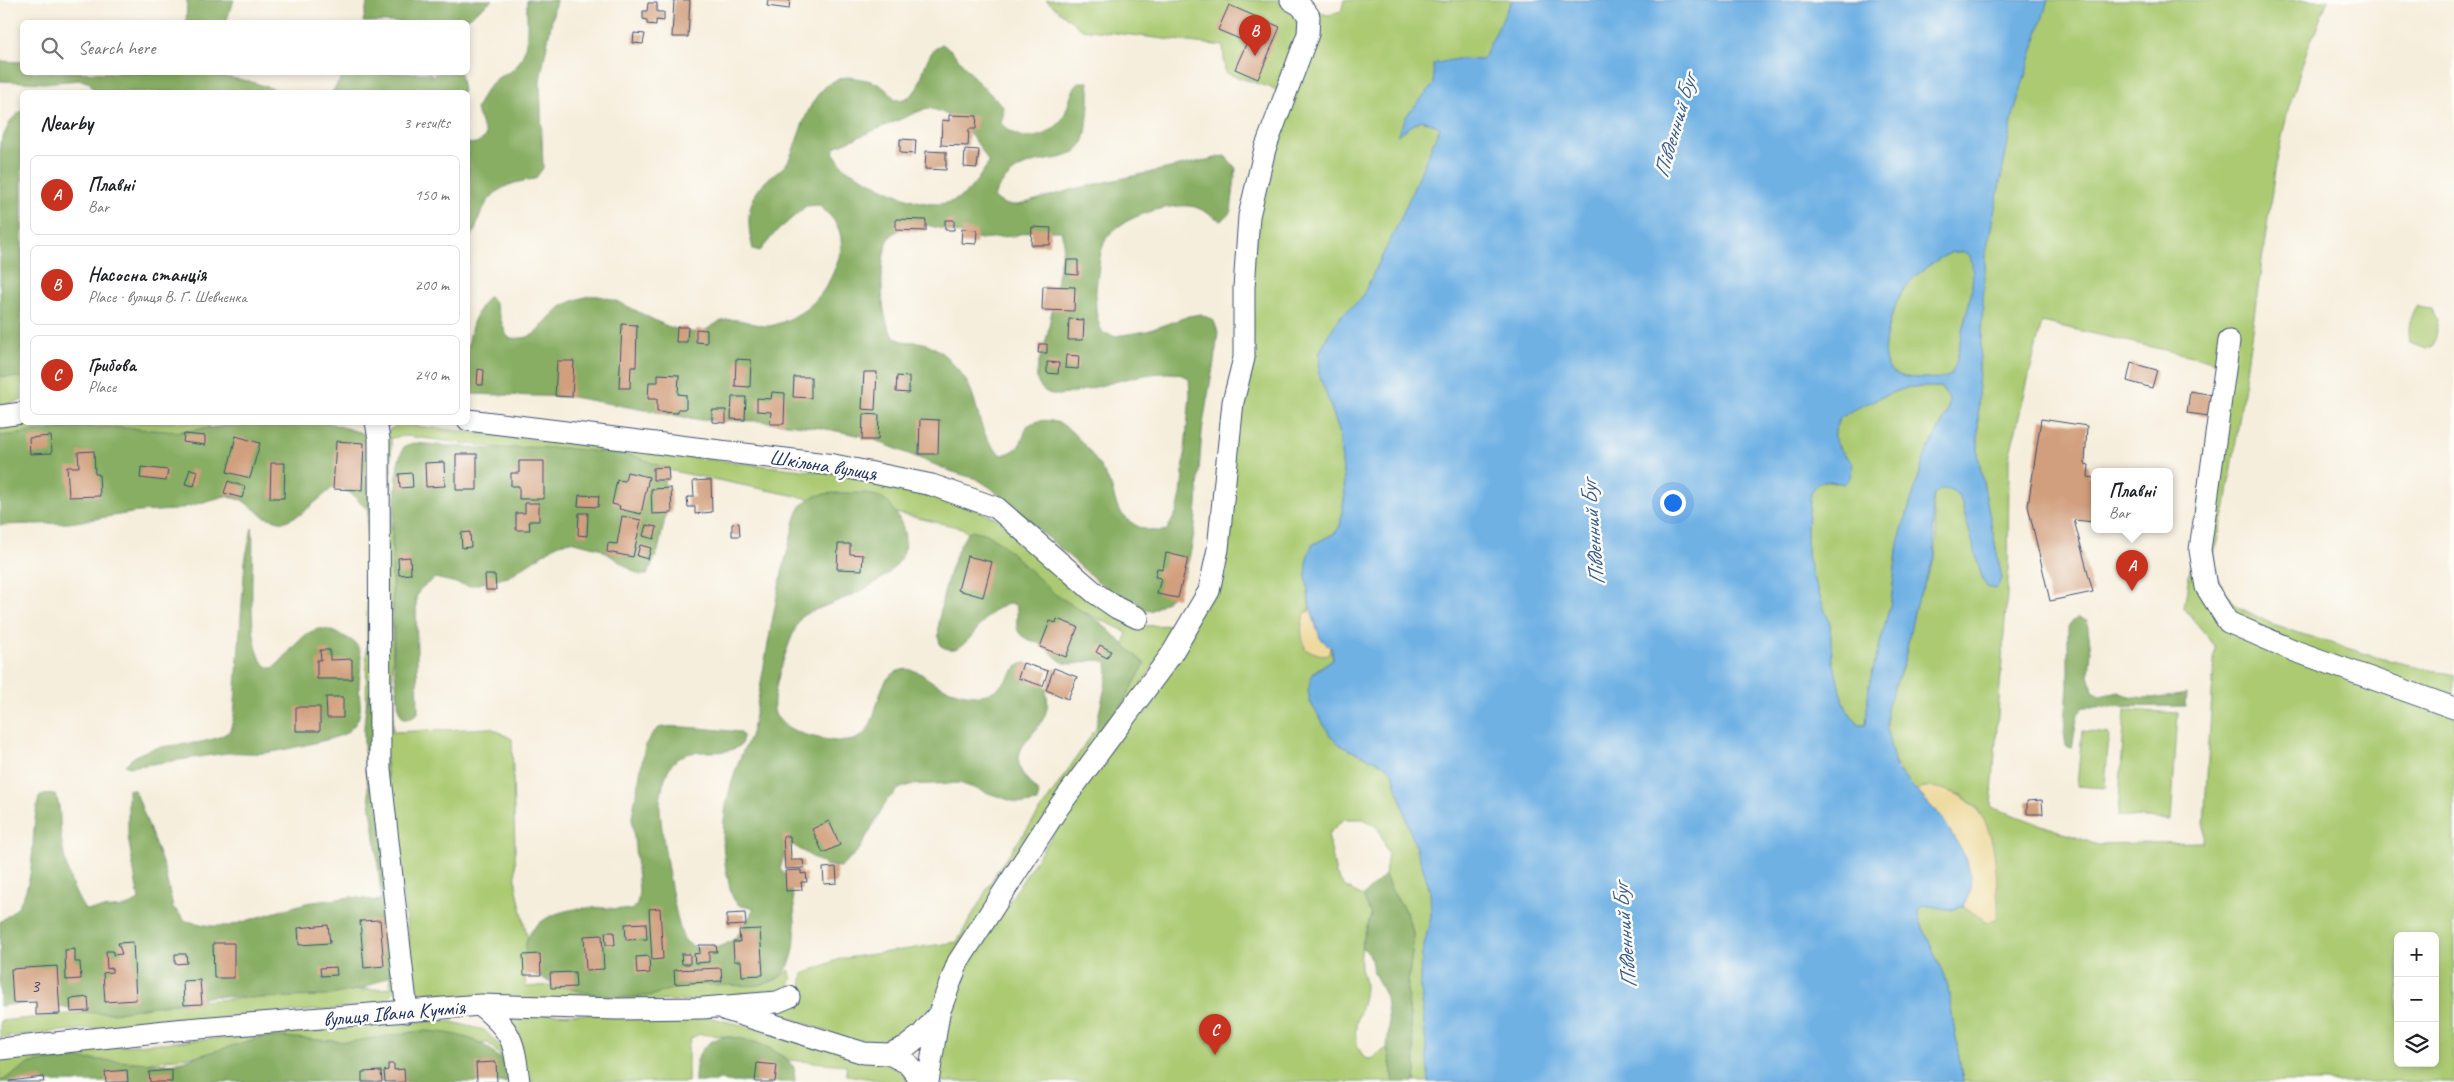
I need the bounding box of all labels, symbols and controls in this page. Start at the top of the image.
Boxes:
pin: B [1239,15,1271,56]
search box [20,20,470,75]
icon: search [38,34,66,62]
text: Search here [78,36,155,60]
water label: Південний Буг [1647,67,1704,181]
text: Nearby [40,110,93,136]
text: 3 results [403,113,450,133]
text: Плавні [88,173,134,197]
text: A [53,185,61,205]
text: 150 m [415,185,449,205]
text: Bar [88,197,109,217]
text: Насосна станція [88,263,206,287]
text: B [53,275,61,295]
text: 200 m [415,275,449,295]
text: Place · вулиця В. Г. Шевченка [88,287,247,307]
text: Грибова [88,353,136,377]
text: C [53,365,61,385]
text: 240 m [415,365,449,385]
text: Place [88,377,116,397]
street label: Шкільна вулиця [768,444,880,486]
popup [2091,468,2173,533]
water label: Південний Буг [1574,474,1612,587]
text: Плавні [2109,479,2155,503]
your location [1660,490,1686,516]
text: Bar [2109,503,2130,523]
pin: A [2116,550,2148,591]
water label: Південний Буг [1606,877,1644,990]
map controls [2394,932,2439,1067]
button: + [2394,932,2439,977]
house number: 3 [31,974,41,998]
button: − [2394,977,2439,1022]
street label: вулиця Івана Кучмія [322,994,467,1032]
pin: C [1199,1014,1231,1055]
button: layers [2394,1022,2439,1067]

